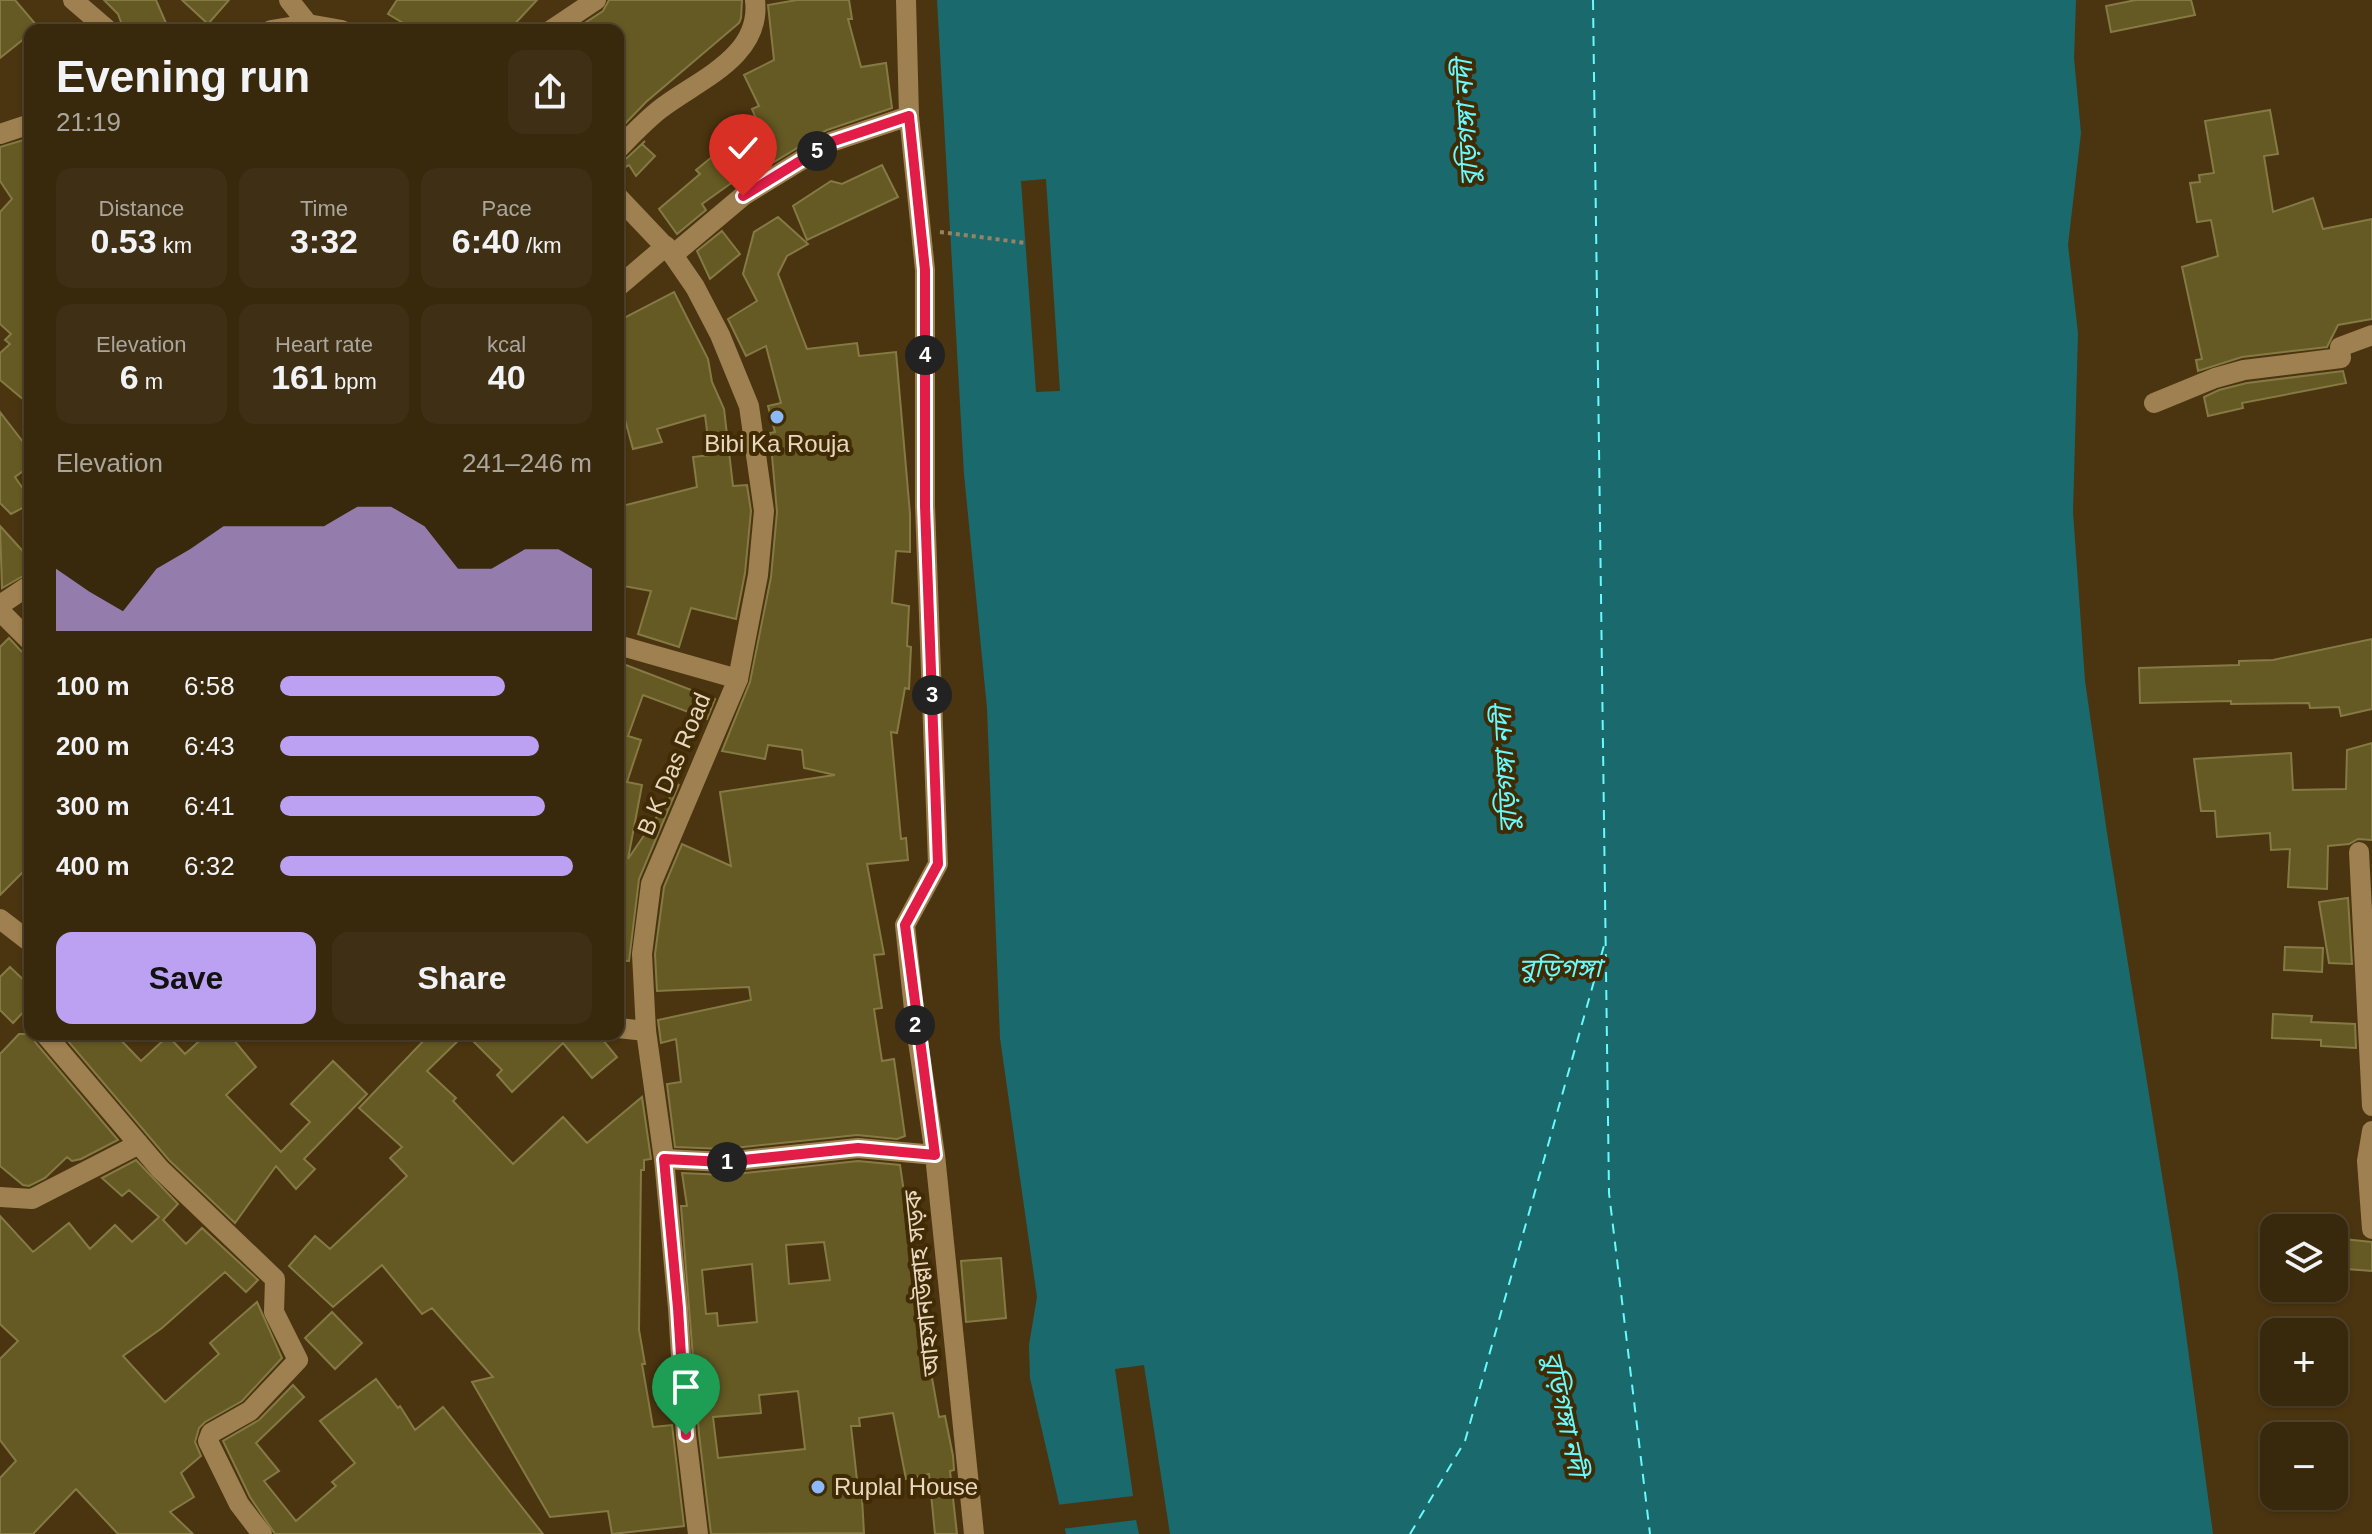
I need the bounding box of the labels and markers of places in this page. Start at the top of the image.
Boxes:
pin [709,114,777,196]
pin: 5 [797,131,837,171]
pin: 4 [905,335,945,375]
marker: Bibi Ka Rouja [768,408,786,426]
place label: Bibi Ka Rouja [704,430,850,457]
pin: 3 [912,675,952,715]
pin: 2 [895,1005,935,1045]
pin: 1 [707,1142,747,1182]
pin [652,1353,720,1435]
place label: Ruplal House [834,1473,978,1500]
marker: Ruplal House [809,1478,827,1496]

